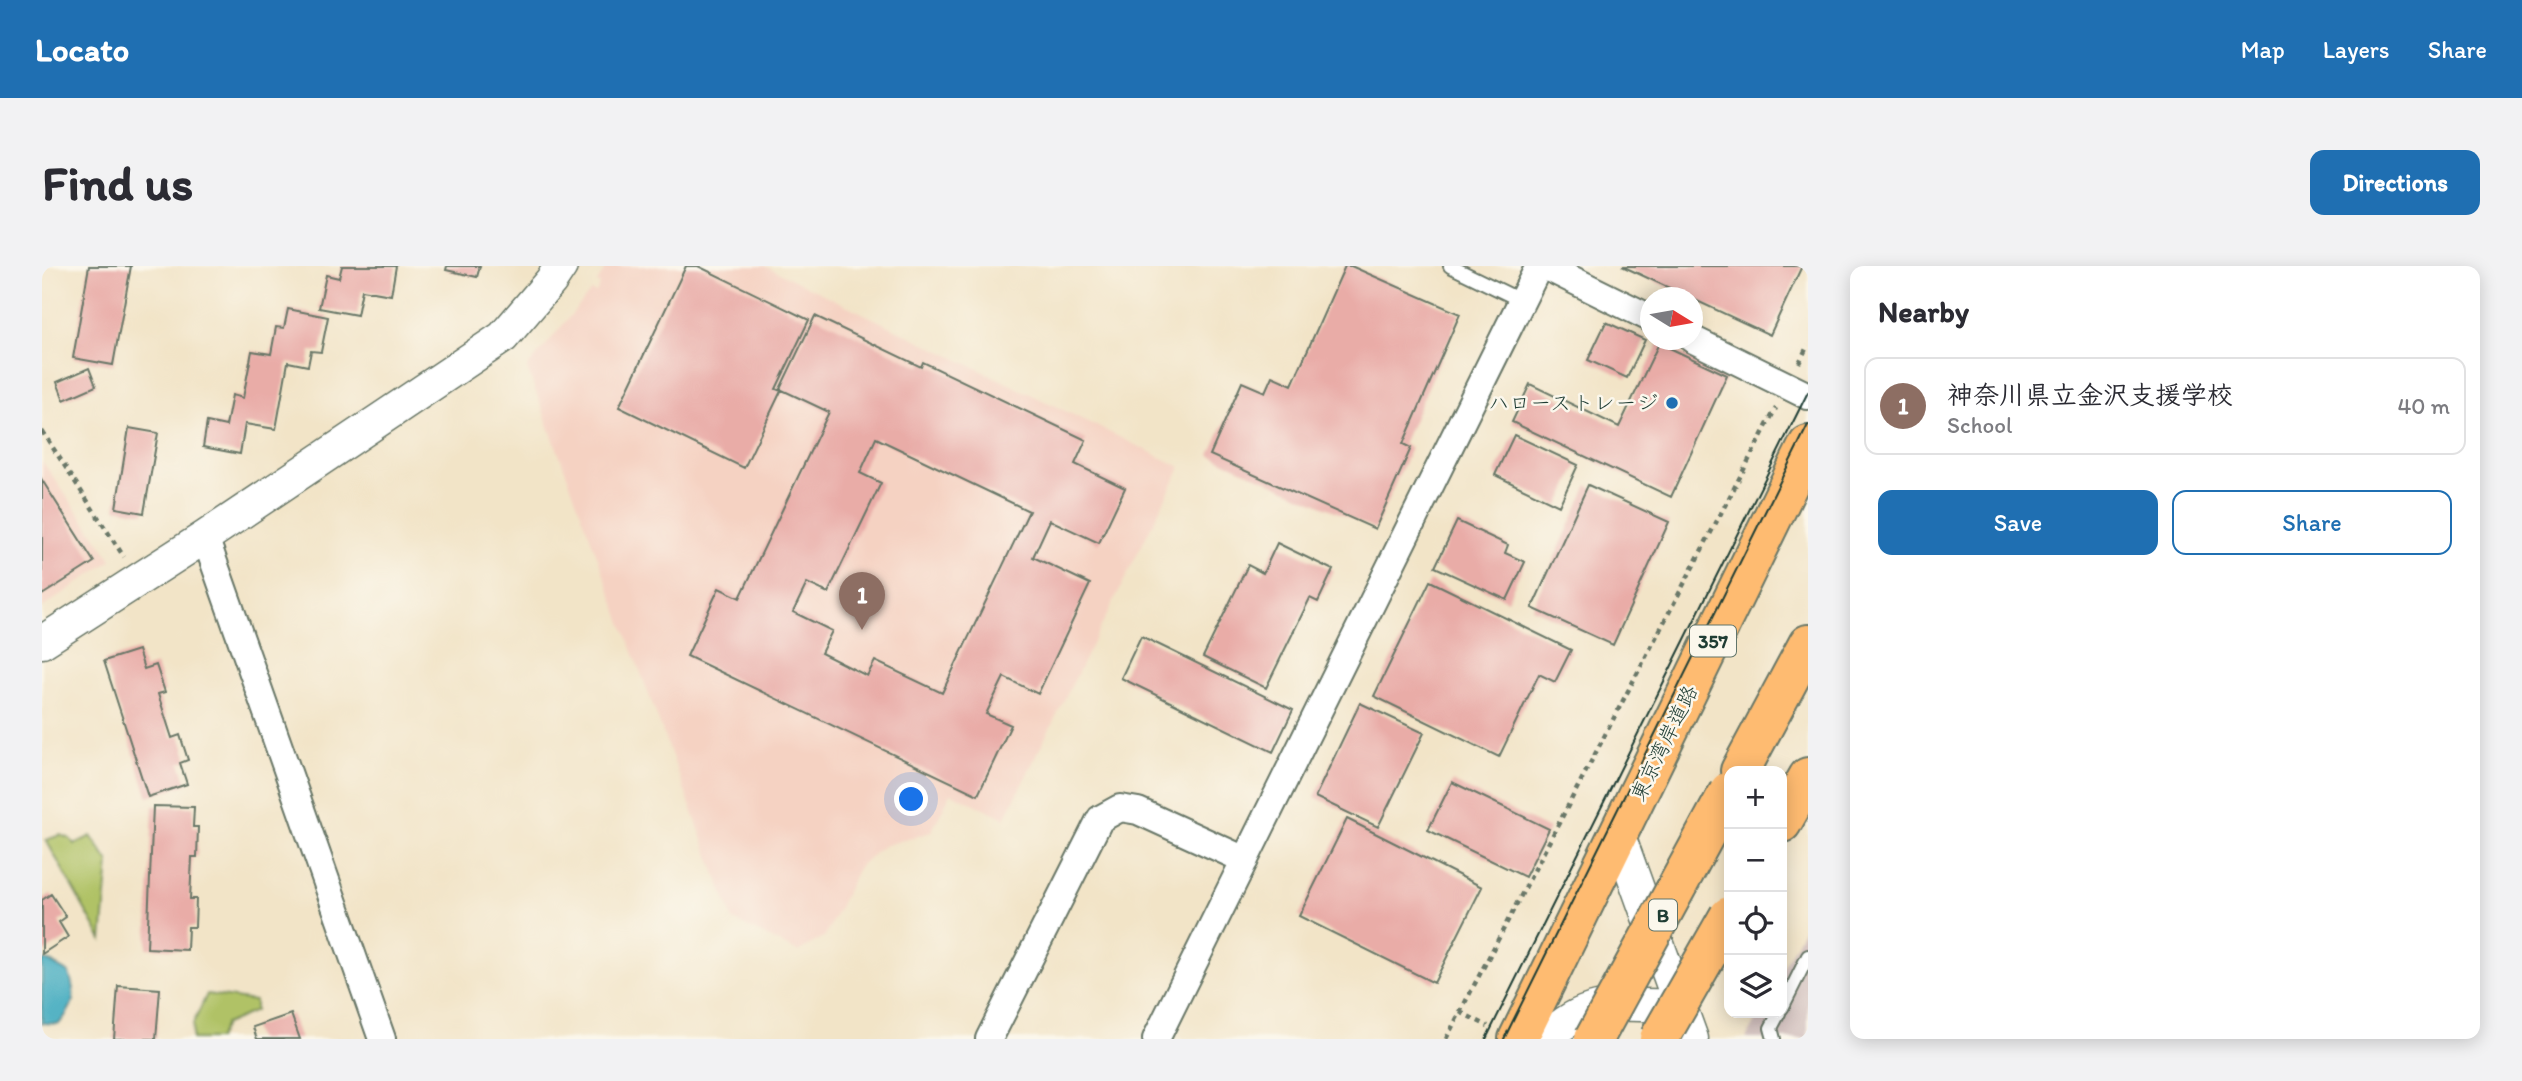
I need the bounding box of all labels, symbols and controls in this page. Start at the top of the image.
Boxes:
text: Locato [35,30,129,69]
text: Map [2241,35,2285,64]
text: Layers [2323,35,2390,64]
text: Share [2428,35,2487,64]
button: Directions [2310,150,2480,215]
text: Find us [42,153,193,212]
north arrow [1640,287,1703,350]
text: Nearby [1878,293,1969,330]
text: 神奈川県立金沢支援学校 [1947,379,2233,411]
place label: ハローストレージ [1488,390,1658,415]
text: 1 [1898,392,1908,420]
text: 40 m [2397,392,2450,420]
marker: ハローストレージ [1664,395,1680,411]
text: School [1947,411,2012,439]
button: Save [1878,490,2158,555]
button: Share [2172,490,2452,555]
pin: 1 [839,572,885,630]
road number: 357 [1690,626,1736,656]
street label: 東京湾岸道路 [1625,681,1702,805]
map controls [1724,766,1787,1018]
button: + [1724,766,1787,829]
your location [894,782,928,816]
button: − [1724,829,1787,892]
button: locate [1724,892,1787,955]
road number: B [1649,900,1677,930]
button: layers [1724,955,1787,1018]

